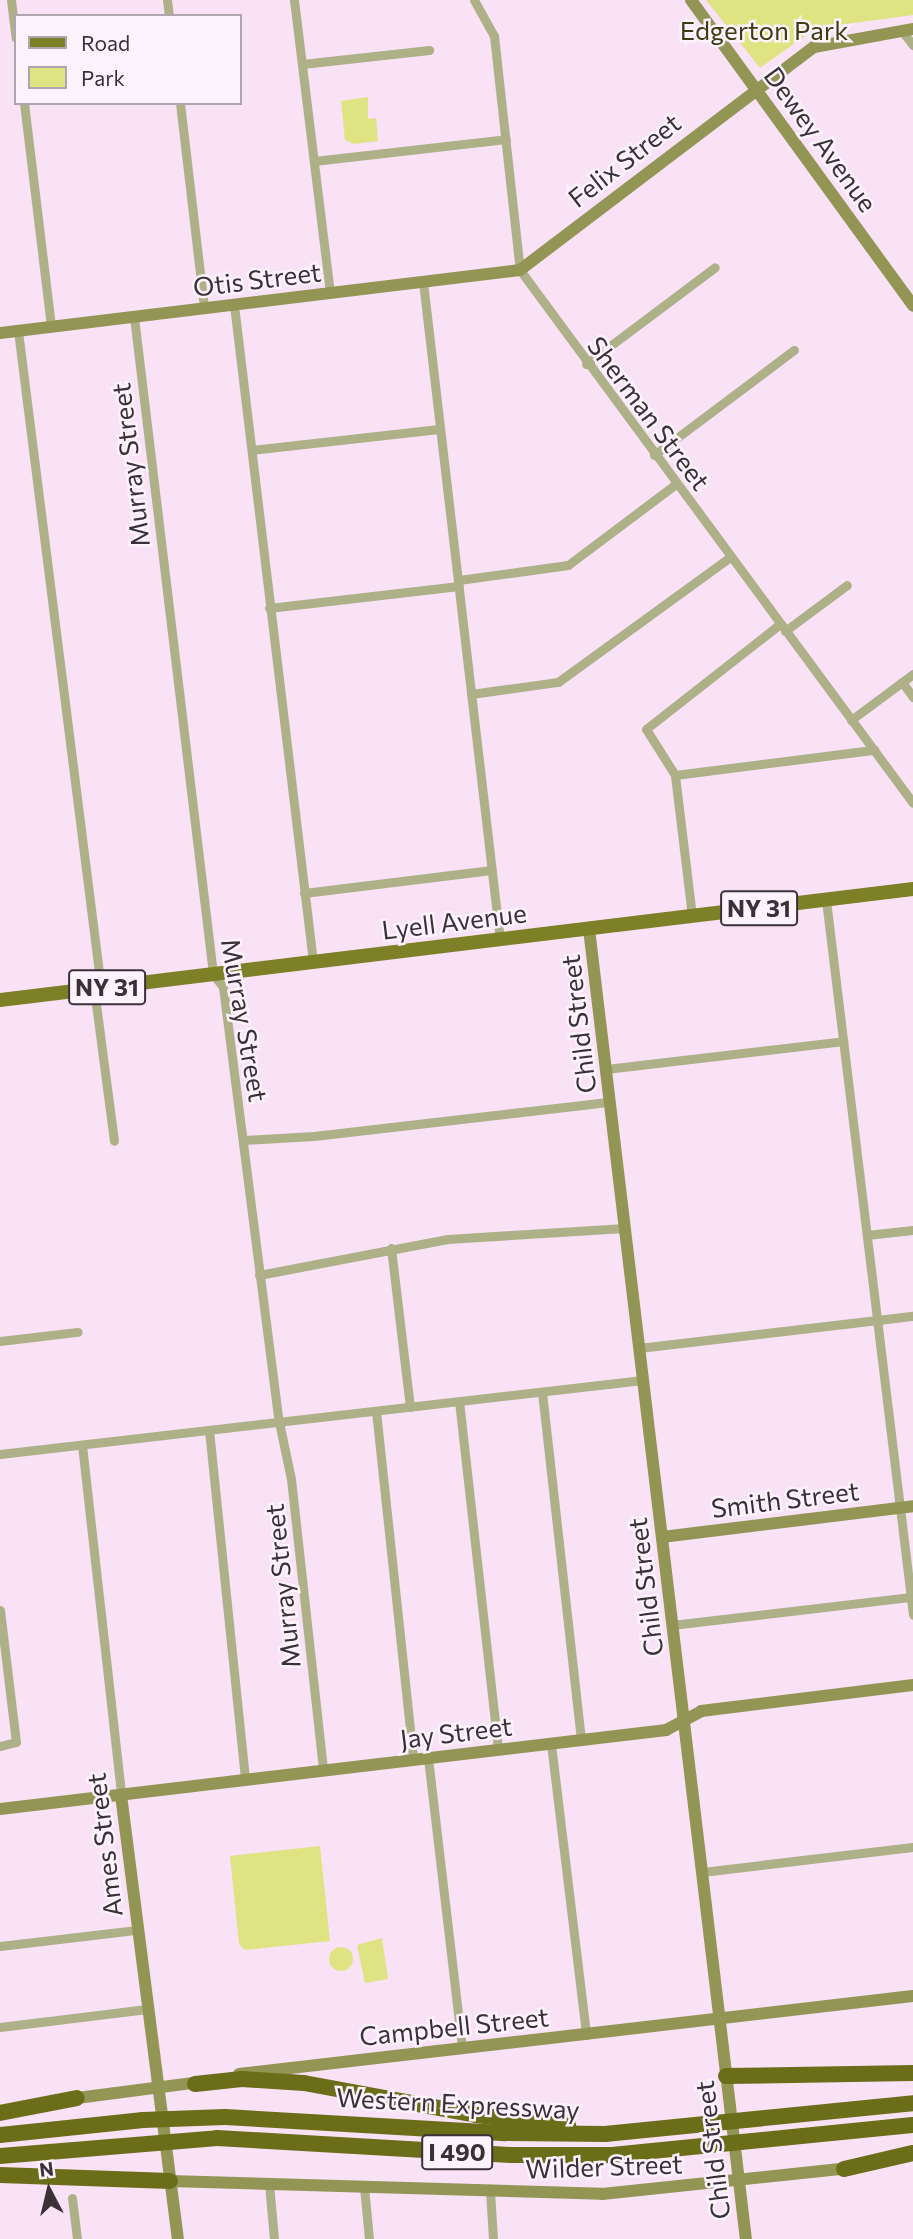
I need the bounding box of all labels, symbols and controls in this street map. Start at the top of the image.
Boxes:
legend [14,14,242,105]
park label: Edgerton Park [680,14,848,46]
text: Road [81,30,130,55]
street label: Dewey Avenue [758,61,884,217]
text: Park [81,65,125,90]
street label: Felix Street [562,107,686,213]
street label: Otis Street [191,256,323,302]
street label: Sherman Street [581,330,717,496]
street label: Murray Street [104,381,156,549]
road number: NY 31 [719,888,799,928]
street label: Lyell Avenue [380,897,528,945]
street label: Murray Street [215,936,275,1104]
street label: Child Street [554,953,602,1095]
road number: NY 31 [67,967,147,1007]
street label: Smith Street [709,1474,861,1524]
street label: Murray Street [258,1502,306,1670]
street label: Child Street [621,1516,669,1658]
street label: Jay Street [398,1710,514,1754]
street label: Ames Street [80,1771,128,1919]
street label: Campbell Street [358,2001,550,2051]
street label: Child Street [688,2079,736,2221]
street label: Western Expressway [336,2081,580,2125]
road number: I 490 [420,2132,494,2172]
street label: Wilder Street [525,2148,683,2184]
north arrow [14,2155,84,2225]
text: N [38,2156,55,2181]

